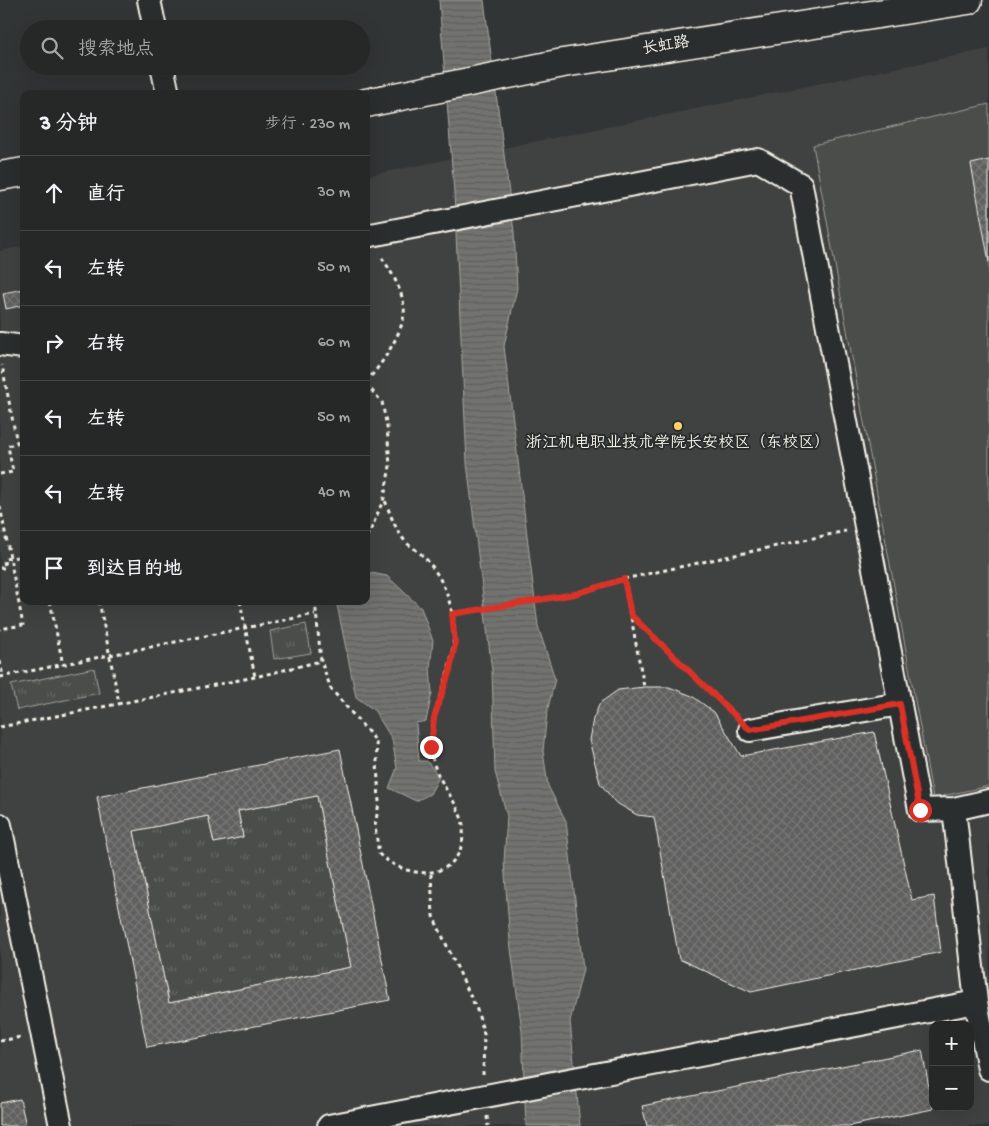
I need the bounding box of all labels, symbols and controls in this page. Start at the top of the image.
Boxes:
search box [20,20,370,75]
street label: 长虹路 [640,32,691,60]
icon: search [38,34,66,62]
text: 搜索地点 [78,39,154,62]
text: 3 分钟 [40,113,98,138]
text: 步行 · 230 m [265,116,350,135]
icon: ahead [40,179,68,207]
text: 直行 [87,184,125,207]
text: 30 m [317,184,350,203]
icon: left [40,254,68,282]
text: 左转 [87,259,125,282]
text: 50 m [317,259,350,278]
icon: right [40,329,68,357]
text: 右转 [87,334,125,357]
text: 60 m [318,334,350,353]
icon: left [40,404,68,432]
text: 左转 [87,409,125,432]
text: 50 m [317,409,350,428]
marker: 浙江机电职业技术学院长安校区（东校区） [672,420,684,432]
place label: 浙江机电职业技术学院长安校区（东校区） [526,433,830,454]
icon: left [40,479,68,507]
text: 左转 [87,484,125,507]
text: 40 m [318,484,350,503]
icon: arrive [40,554,68,582]
text: 到达目的地 [87,559,182,582]
route end [420,736,443,759]
route start [909,799,932,822]
map controls [929,1021,974,1111]
button: + [929,1021,974,1066]
button: − [929,1066,974,1111]

